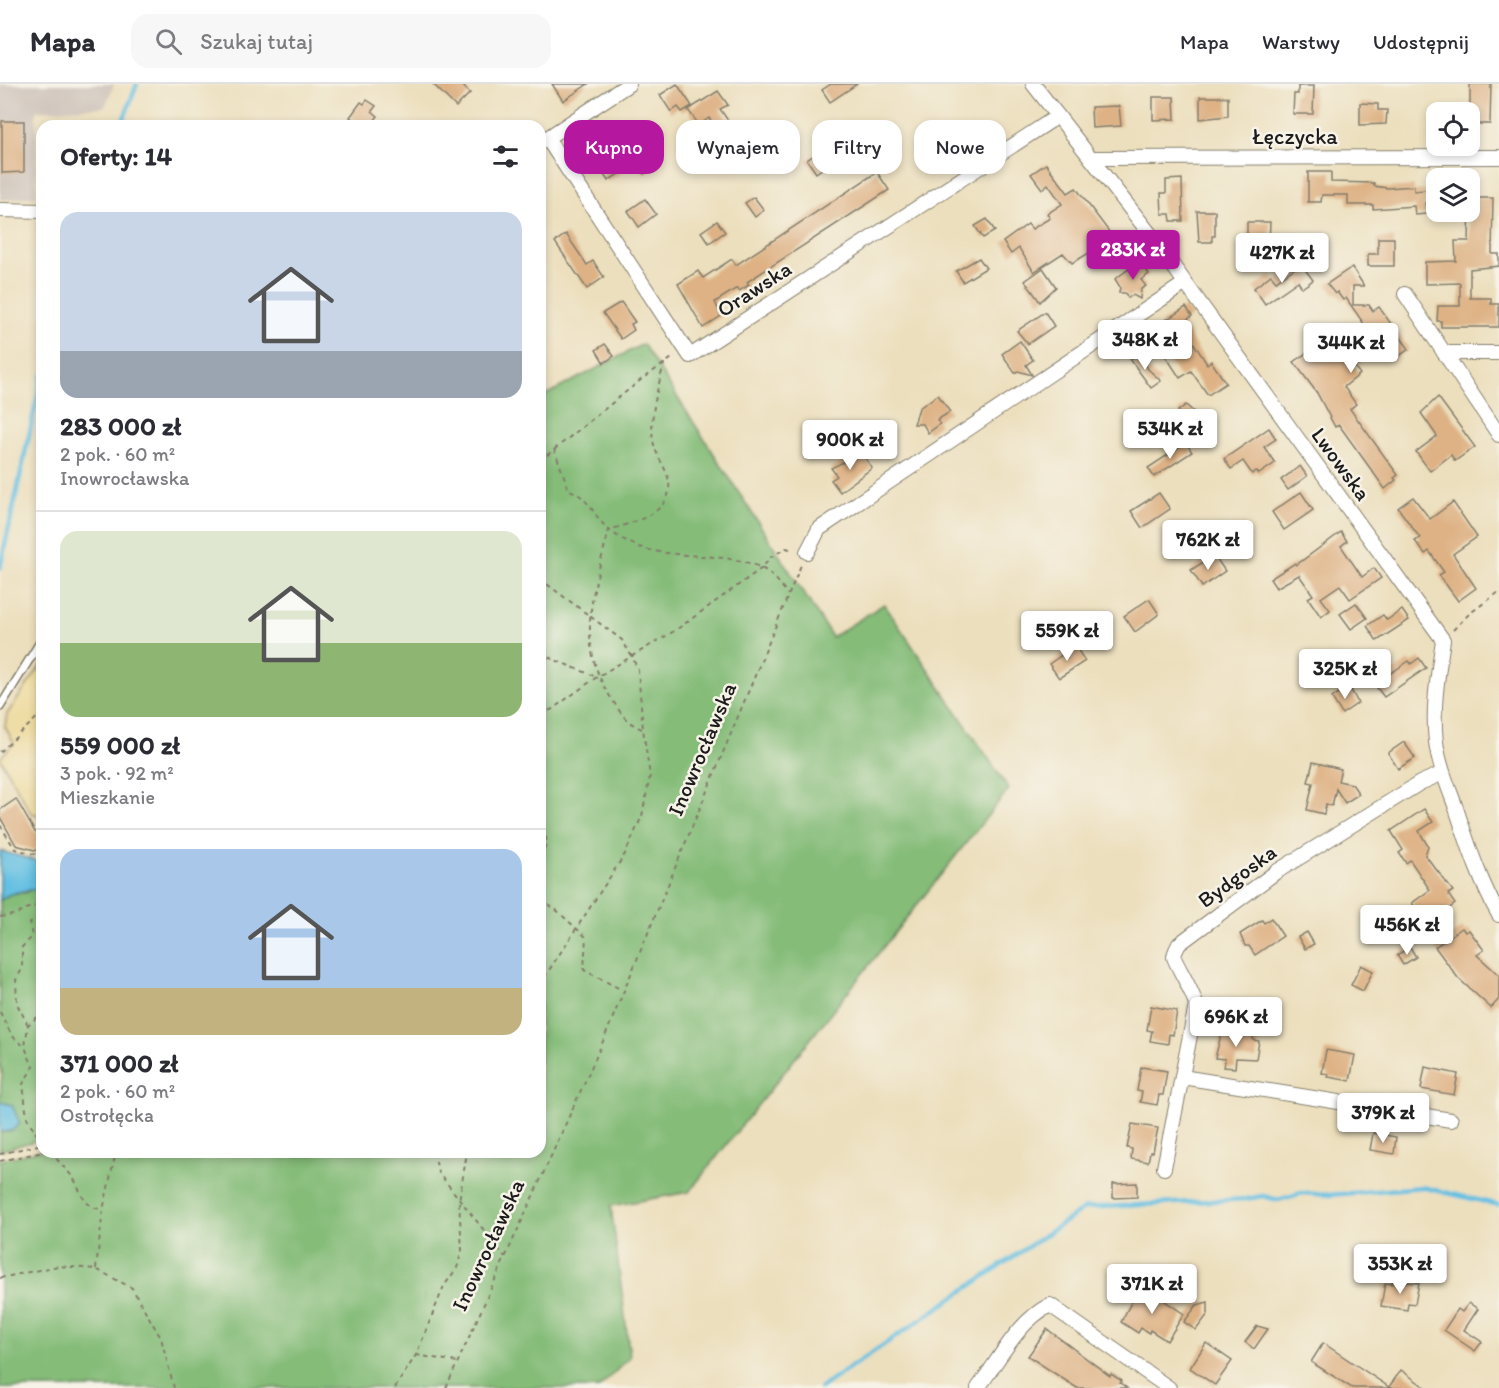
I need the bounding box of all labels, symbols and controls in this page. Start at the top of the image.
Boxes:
search box [131,14,551,68]
text: Mapa [30,24,95,58]
icon: search [152,25,185,58]
text: Szukaj tutaj [200,28,313,55]
text: Mapa [1180,29,1229,54]
text: Warstwy [1262,29,1340,54]
text: Udostępnij [1373,29,1469,54]
map controls [1426,102,1480,222]
button: locate [1426,102,1480,156]
chip: Kupno [564,120,664,174]
chip: Wynajem [676,120,800,174]
chip: Filtry [812,120,902,174]
chip: Nowe [914,120,1006,174]
street label: Łęczycka [1252,123,1338,150]
text: Oferty: 14 [60,140,172,172]
icon: filters [489,140,522,173]
button: layers [1426,168,1480,222]
pin: 283K zł [1078,230,1188,281]
pin: 427K zł [1227,233,1337,284]
text: 283K zł [1101,237,1165,261]
text: 427K zł [1250,240,1314,264]
icon: home [237,251,345,359]
street label: Orawska [712,255,796,323]
pin: 348K zł [1090,320,1200,371]
pin: 344K zł [1296,323,1406,374]
text: 348K zł [1112,327,1178,351]
text: 344K zł [1317,330,1385,354]
pin: 534K zł [1115,409,1225,460]
text: 283 000 zł [60,410,181,442]
text: 534K zł [1137,416,1203,440]
pin: 900K zł [795,420,905,471]
street label: Lwowska [1305,422,1377,506]
text: 900K zł [816,427,884,451]
text: 2 pok. · 60 m² [60,442,175,466]
text: Inowrocławska [60,466,189,490]
pin: 762K zł [1153,520,1263,571]
text: 762K zł [1176,527,1240,551]
icon: home [237,570,345,678]
pin: 559K zł [1012,611,1122,662]
text: 559K zł [1035,618,1099,642]
pin: 325K zł [1290,649,1400,700]
text: 325K zł [1313,656,1377,680]
street label: Inowrocławska [662,678,742,820]
text: 559 000 zł [60,729,180,761]
text: 3 pok. · 92 m² [60,761,174,785]
text: Mieszkanie [60,785,155,809]
street label: Bydgoska [1192,838,1282,914]
icon: home [237,888,345,996]
pin: 456K zł [1352,905,1462,956]
text: 456K zł [1374,912,1440,936]
pin: 696K zł [1181,997,1291,1048]
text: 696K zł [1204,1004,1268,1028]
text: 371 000 zł [60,1047,178,1079]
text: 2 pok. · 60 m² [60,1079,175,1103]
pin: 379K zł [1328,1093,1438,1144]
text: 379K zł [1351,1100,1415,1124]
text: Ostrołęcka [60,1103,154,1127]
street label: Inowrocławska [446,1174,531,1315]
pin: 353K zł [1345,1244,1455,1295]
text: 353K zł [1368,1251,1432,1275]
pin: 371K zł [1097,1264,1207,1315]
text: 371K zł [1121,1271,1183,1295]

